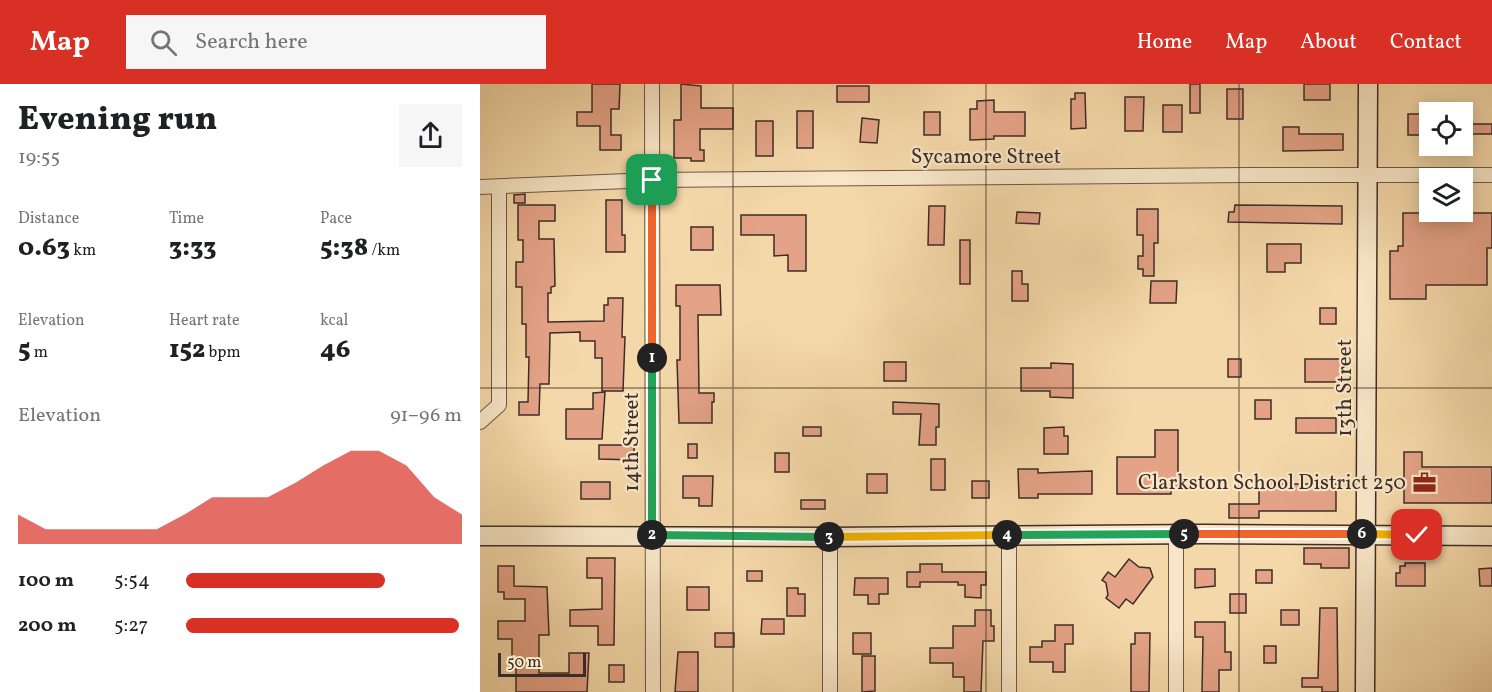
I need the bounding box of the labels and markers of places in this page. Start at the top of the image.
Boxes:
pin [626,154,677,205]
pin: 1 [637,343,667,373]
place label: Clarkston School District 250 [1138,469,1406,498]
office icon: Clarkston School District 250 [1411,469,1437,495]
pin [1391,509,1442,560]
pin: 5 [1169,519,1199,549]
pin: 6 [1347,519,1377,549]
pin: 2 [637,520,667,550]
pin: 4 [992,520,1022,550]
pin: 3 [814,522,844,552]

